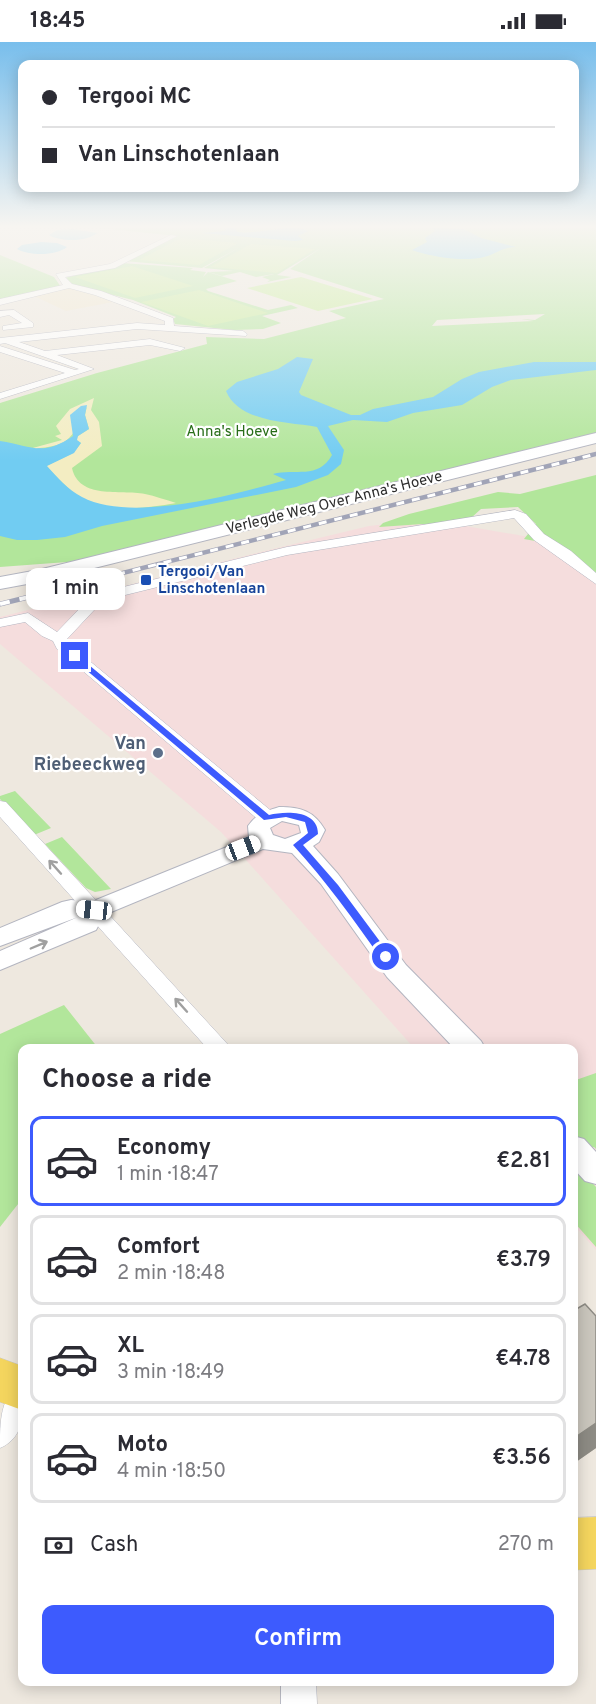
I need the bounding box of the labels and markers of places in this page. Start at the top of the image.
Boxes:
place label: Tergooi/Van Linschotenlaan [158,563,265,599]
marker: Tergooi/Van Linschotenlaan [139,573,153,587]
place label: Van Riebeeckweg [34,733,146,777]
marker: Van Riebeeckweg [151,746,165,760]

